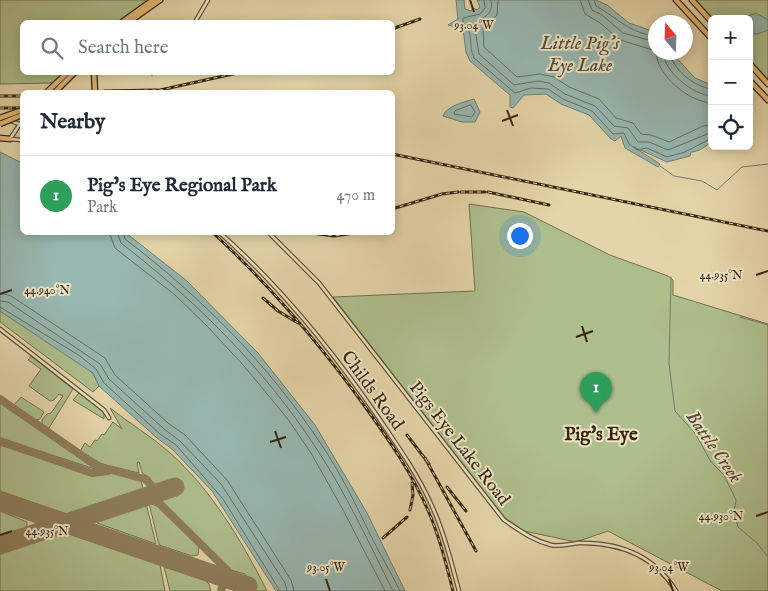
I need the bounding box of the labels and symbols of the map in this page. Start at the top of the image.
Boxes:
north arrow [648,15,693,60]
text: 93.04°W [453,18,494,33]
water label: Little Pig's Eye Lake [540,32,620,78]
your location [507,223,533,249]
text: 44.935°N [700,268,743,283]
text: 44.940°N [24,283,70,298]
street label: Childs Road [335,347,409,435]
pin: 1 [580,372,612,413]
street label: Pigs Eye Lake Road [403,377,515,511]
water label: Battle Creek [680,406,747,488]
district label: Pig's Eye [564,423,638,447]
text: 44.930°N [699,509,744,524]
text: 44.935°N [26,524,69,539]
text: 93.05°W [306,560,345,575]
text: 93.04°W [648,560,689,575]

